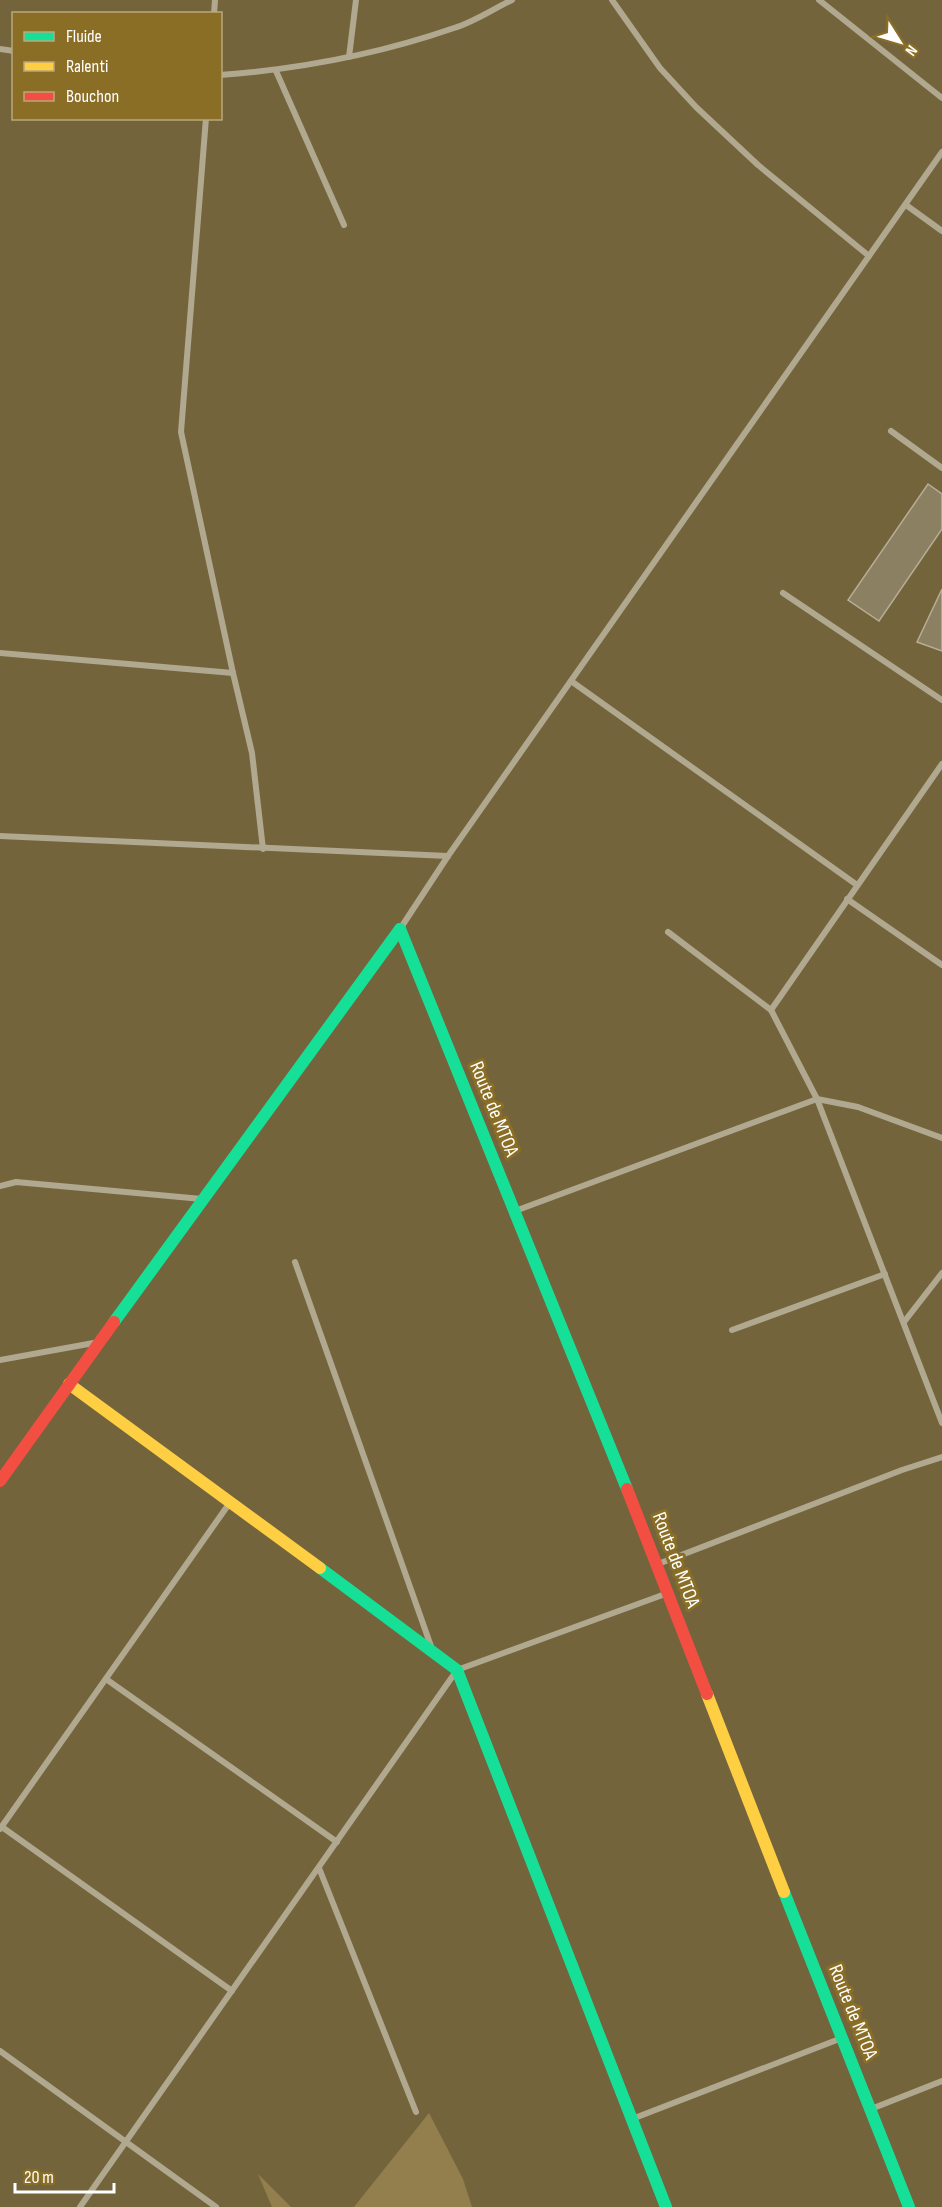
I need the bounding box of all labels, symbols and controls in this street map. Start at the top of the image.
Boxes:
legend [12,12,222,120]
north arrow [870,12,930,72]
text: Fluide [66,26,102,47]
text: N [901,41,921,59]
text: Ralenti [66,56,108,77]
text: Bouchon [66,86,119,107]
street label: Route de MTOA [464,1058,524,1160]
street label: Route de MTOA [647,1509,705,1612]
street label: Route de MTOA [823,1961,883,2063]
scale bar [15,2156,114,2194]
text: 20 m [24,2167,54,2188]

